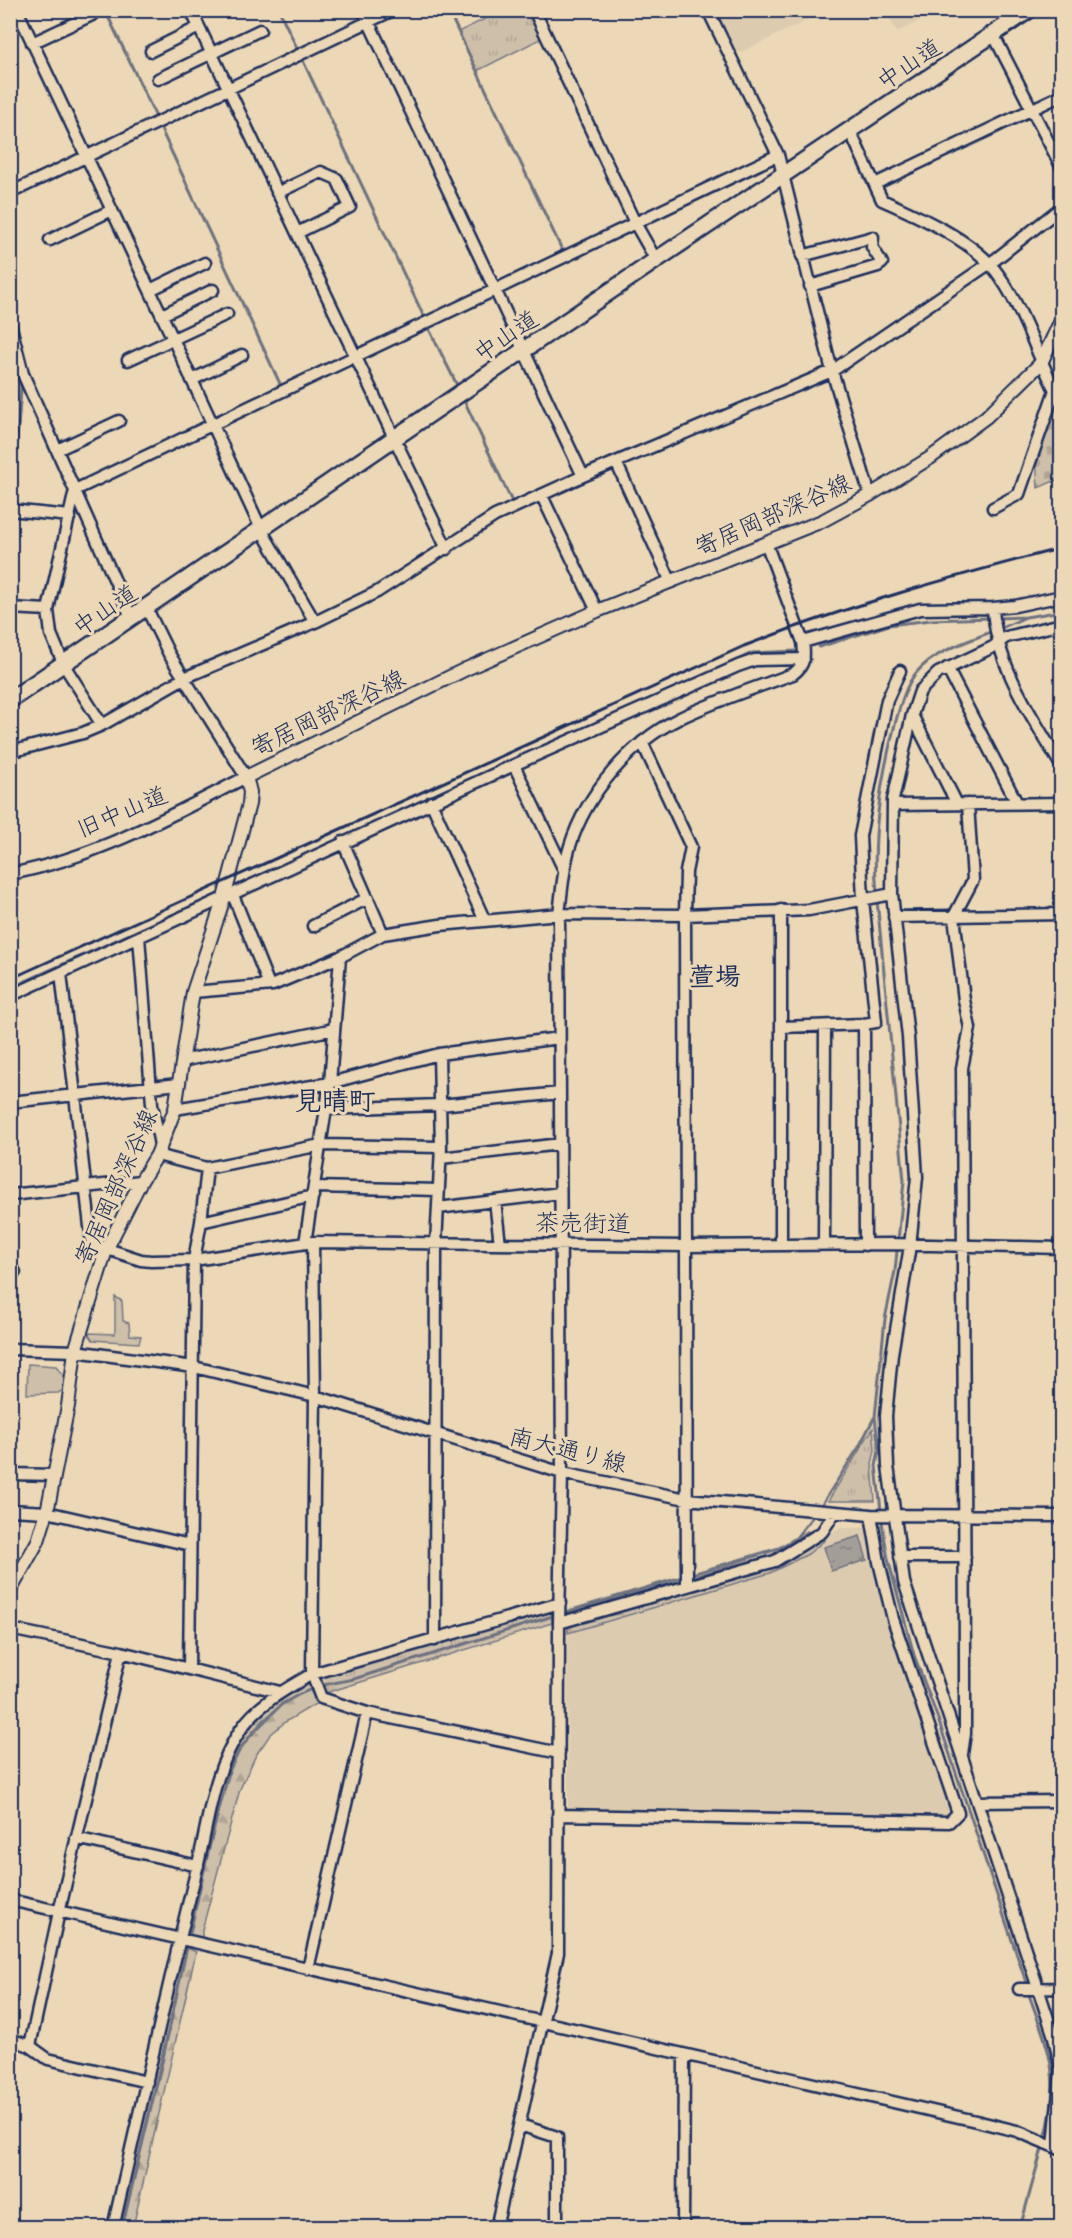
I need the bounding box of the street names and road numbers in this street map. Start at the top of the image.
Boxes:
street label: 中山道 [871,31,947,97]
street label: 中山道 [468,303,544,369]
street label: 寄居岡部深谷線 [690,467,856,563]
street label: 中山道 [67,577,143,643]
street label: 寄居岡部深谷線 [246,663,410,763]
street label: 旧中山道 [72,779,172,845]
street label: 寄居岡部深谷線 [68,1104,164,1270]
street label: 茶売街道 [535,1207,631,1239]
street label: 南大通り線 [506,1421,630,1479]

